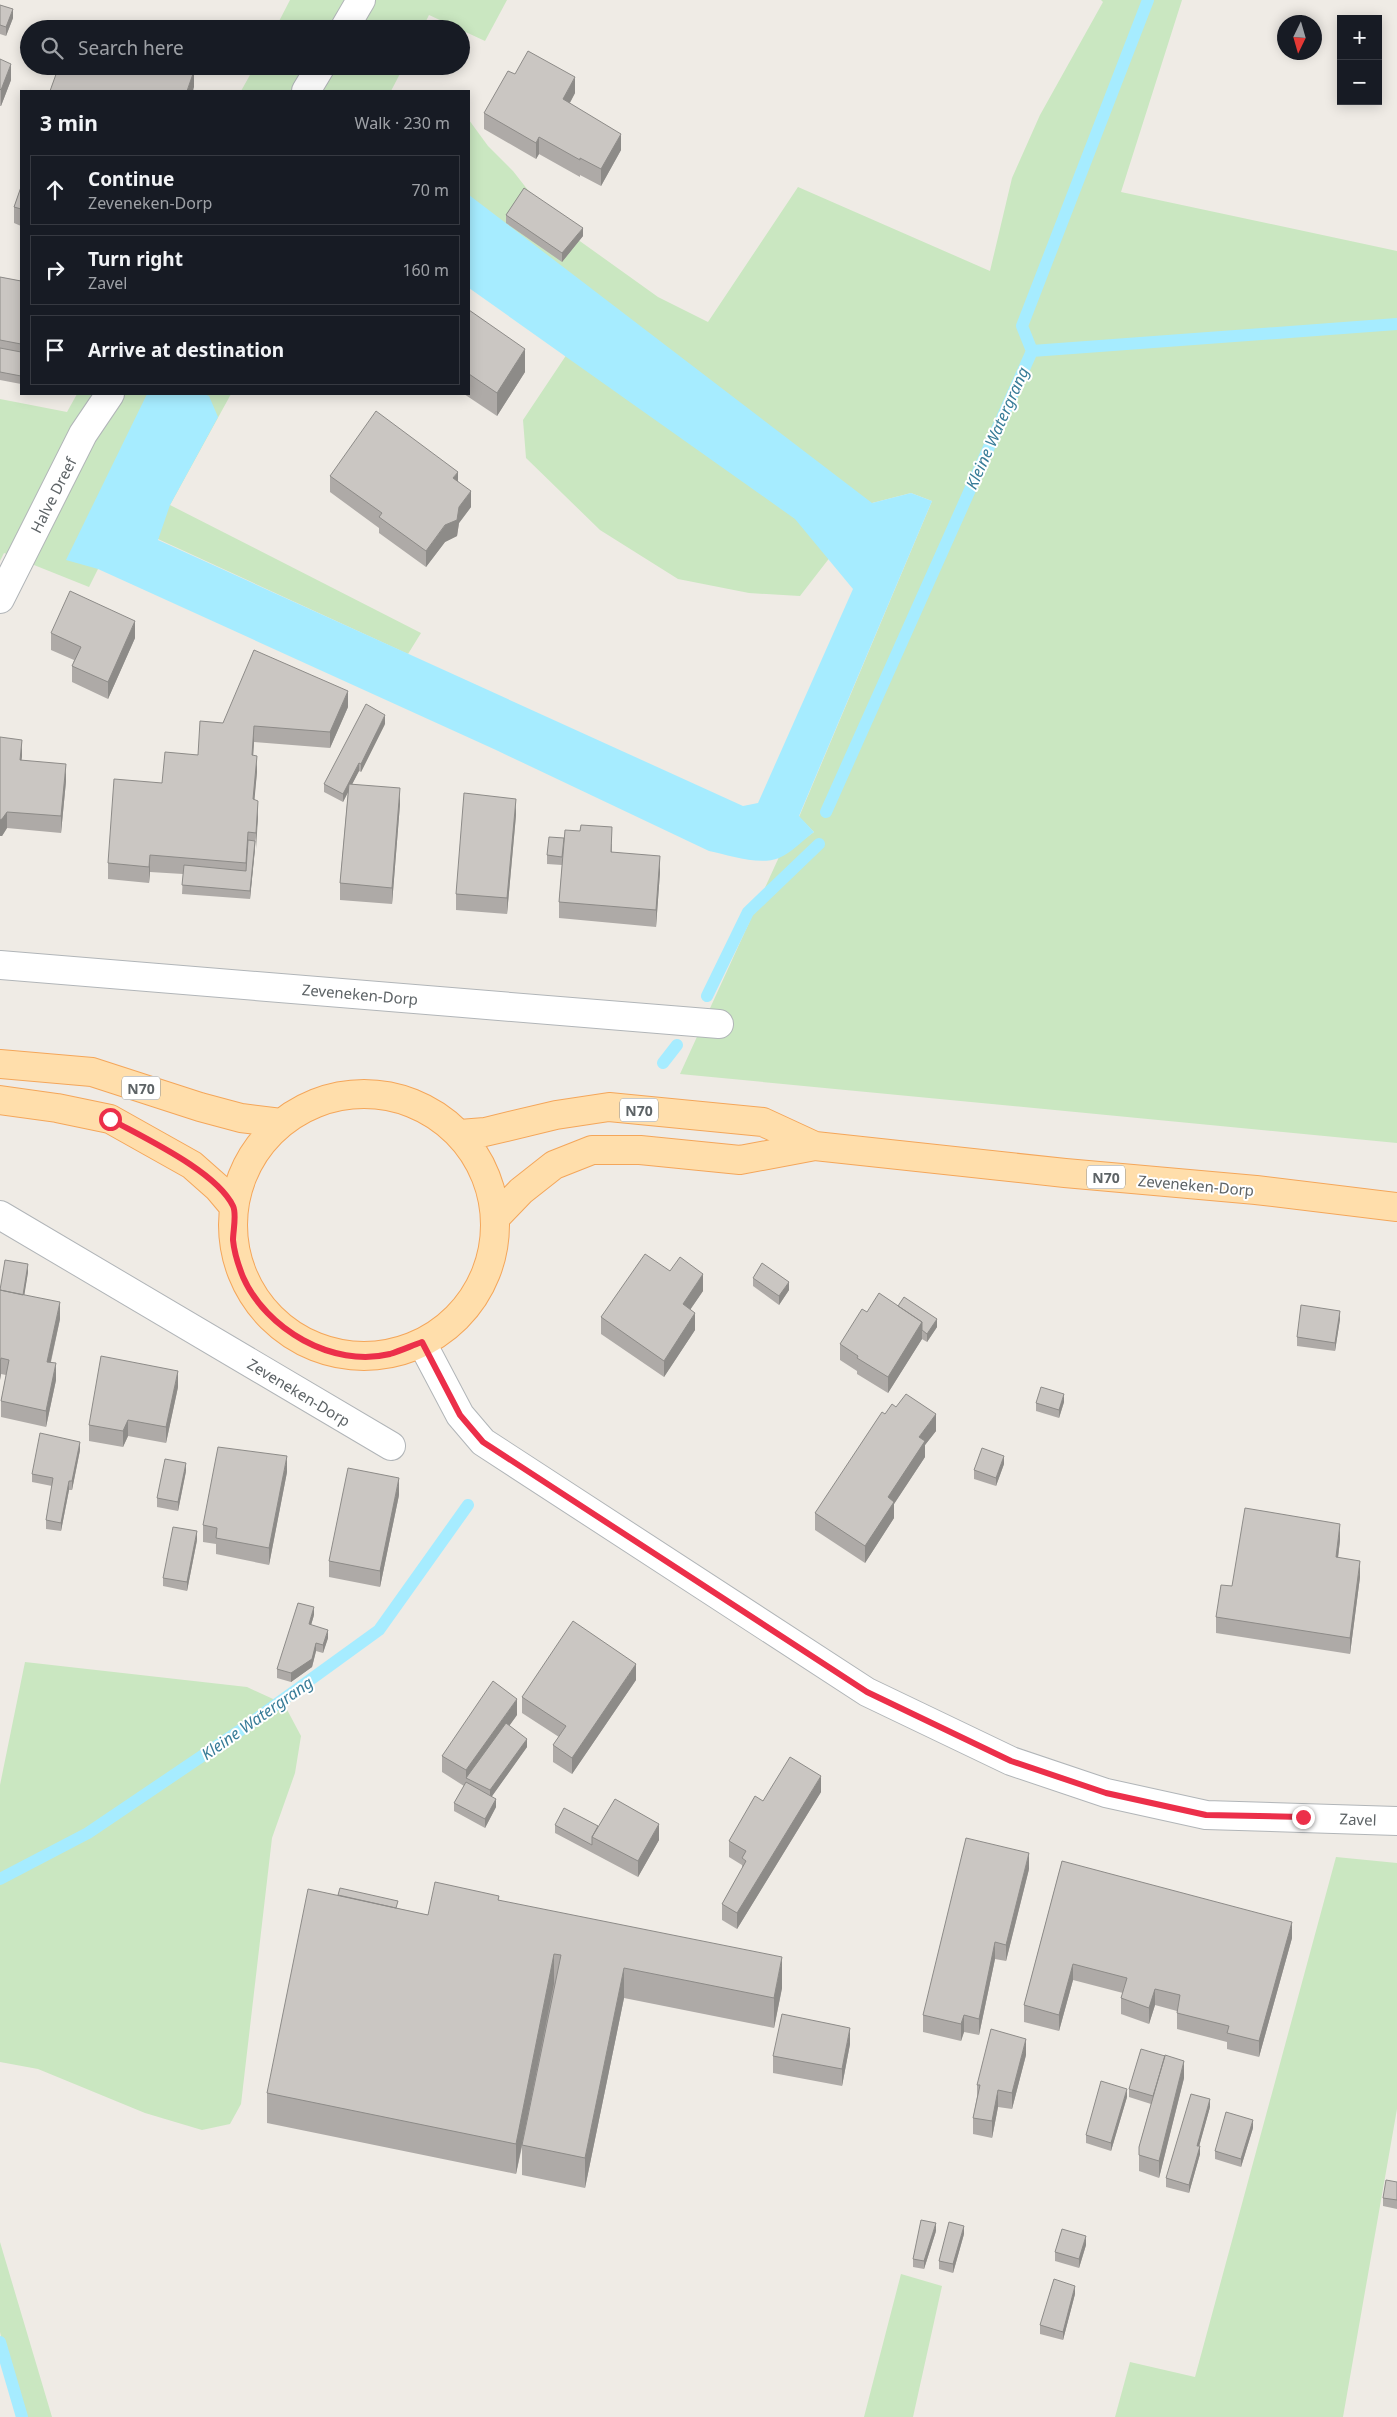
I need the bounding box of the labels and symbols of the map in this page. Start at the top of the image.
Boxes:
north arrow [1277,15,1322,60]
water label: Kleine Watergrang [960,363,1034,493]
street label: Halve Dreef [25,453,81,536]
street label: Zeveneken-Dorp [301,979,419,1009]
road number: N70 [122,1076,160,1100]
road number: N70 [620,1098,658,1122]
route start [99,1108,122,1131]
road number: N70 [1087,1166,1125,1188]
street label: Zeveneken-Dorp [1137,1170,1255,1200]
street label: Zeveneken-Dorp [244,1353,354,1431]
water label: Kleine Watergrang [197,1671,317,1765]
route end [1292,1806,1315,1829]
street label: Zavel [1339,1808,1377,1830]

